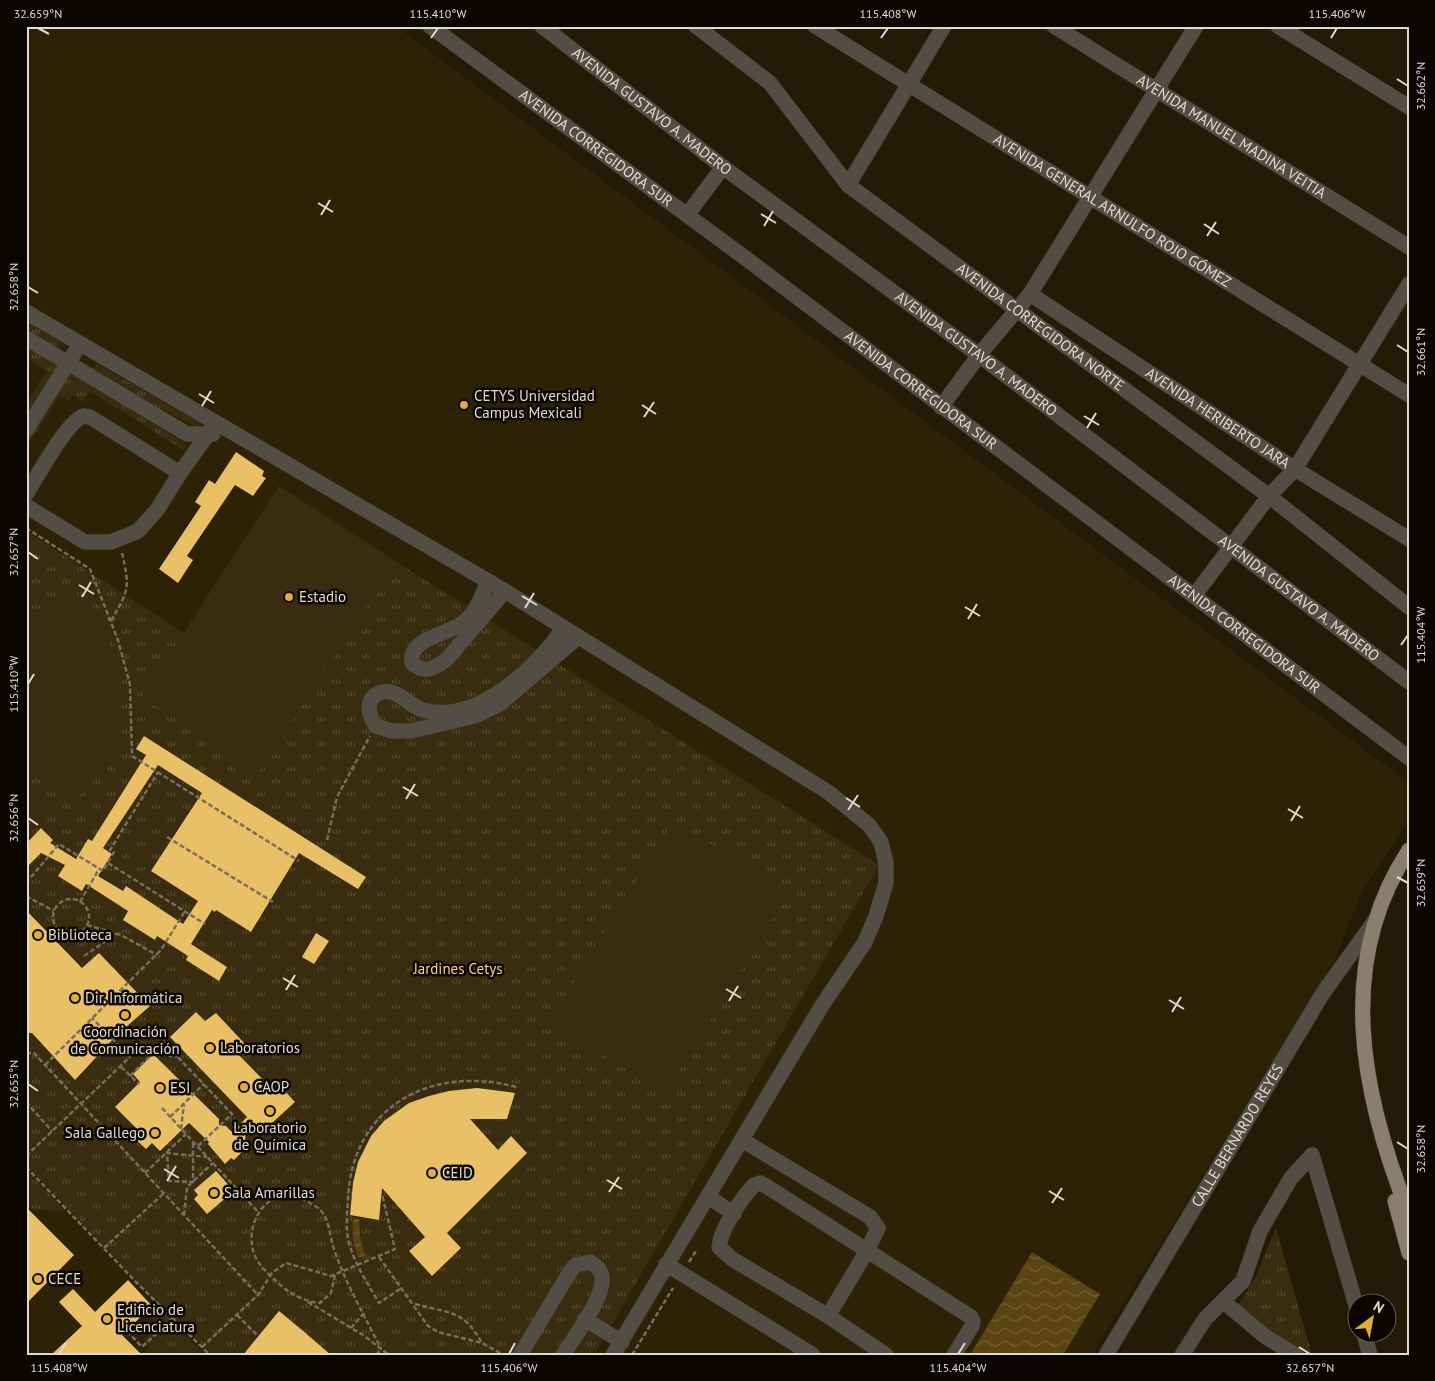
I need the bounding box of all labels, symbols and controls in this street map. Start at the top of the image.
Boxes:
text: 32.659°N [14,6,62,21]
text: 115.410°W [410,6,466,21]
text: 115.408°W [860,6,916,21]
text: 115.406°W [1309,6,1365,21]
street label: AVENIDA GUSTAVO A. MADERO [568,43,736,179]
text: 32.662°N [1413,62,1428,110]
street label: AVENIDA MANUEL MADINA VEITIA [1133,70,1330,202]
street label: AVENIDA CORREGIDORA SUR [516,85,677,211]
street label: AVENIDA GENERAL ARNULFO ROJO GÓMEZ [990,129,1235,291]
street label: AVENIDA CORREGIDORA NORTE [953,258,1128,395]
text: 32.658°N [6,263,21,311]
street label: AVENIDA GUSTAVO A. MADERO [892,287,1061,420]
street label: AVENIDA CORREGIDORA SUR [841,326,1001,453]
text: 32.661°N [1413,328,1428,376]
street label: AVENIDA HERIBERTO JARA [1142,363,1294,472]
place label: CETYS Universidad Campus Mexicali [474,386,595,422]
marker: CETYS Universidad Campus Mexicali [458,399,470,411]
text: 32.657°N [6,528,21,576]
street label: AVENIDA GUSTAVO A. MADERO [1215,531,1384,665]
street label: AVENIDA CORREGIDORA SUR [1164,570,1325,697]
place label: Estadio [299,587,346,606]
marker: Estadio [283,591,295,603]
text: 115.404°W [1413,607,1428,663]
text: 115.410°W [6,656,21,712]
text: 32.656°N [6,794,21,842]
text: 32.659°N [1413,859,1428,907]
place label: Biblioteca [48,925,112,944]
marker: Biblioteca [32,929,44,941]
park label: Jardines Cetys [412,959,503,978]
place label: Dir. Informática [85,988,182,1007]
marker: Dir. Informática [69,992,81,1004]
marker: Coordinación de Comunicación [119,1009,131,1021]
place label: Coordinación de Comunicación [70,1022,180,1058]
place label: Laboratorios [220,1038,300,1057]
marker: Laboratorios [204,1042,216,1054]
text: 32.655°N [6,1060,21,1108]
street label: CALLE BERNARDO REYES [1187,1060,1287,1210]
place label: CAOP [254,1077,289,1096]
place label: ESI [170,1078,190,1097]
marker: CAOP [238,1081,250,1093]
marker: ESI [154,1082,166,1094]
marker: Laboratorio de Química [264,1105,276,1117]
place label: Laboratorio de Química [233,1118,307,1154]
place label: Sala Gallego [65,1123,145,1142]
text: 32.658°N [1413,1125,1428,1173]
marker: Sala Gallego [149,1127,161,1139]
place label: CEID [442,1163,473,1182]
marker: CEID [426,1167,438,1179]
place label: Sala Amarillas [224,1183,315,1202]
marker: Sala Amarillas [208,1187,220,1199]
place label: CECE [48,1269,81,1288]
marker: CECE [32,1273,44,1285]
north arrow [1348,1294,1398,1344]
text: N [1370,1297,1388,1317]
place label: Edificio de Licenciatura [117,1300,195,1336]
marker: Edificio de Licenciatura [101,1313,113,1325]
text: 115.408°W [31,1360,87,1375]
text: 115.406°W [481,1360,537,1375]
text: 115.404°W [930,1360,986,1375]
text: 32.657°N [1286,1360,1334,1375]

